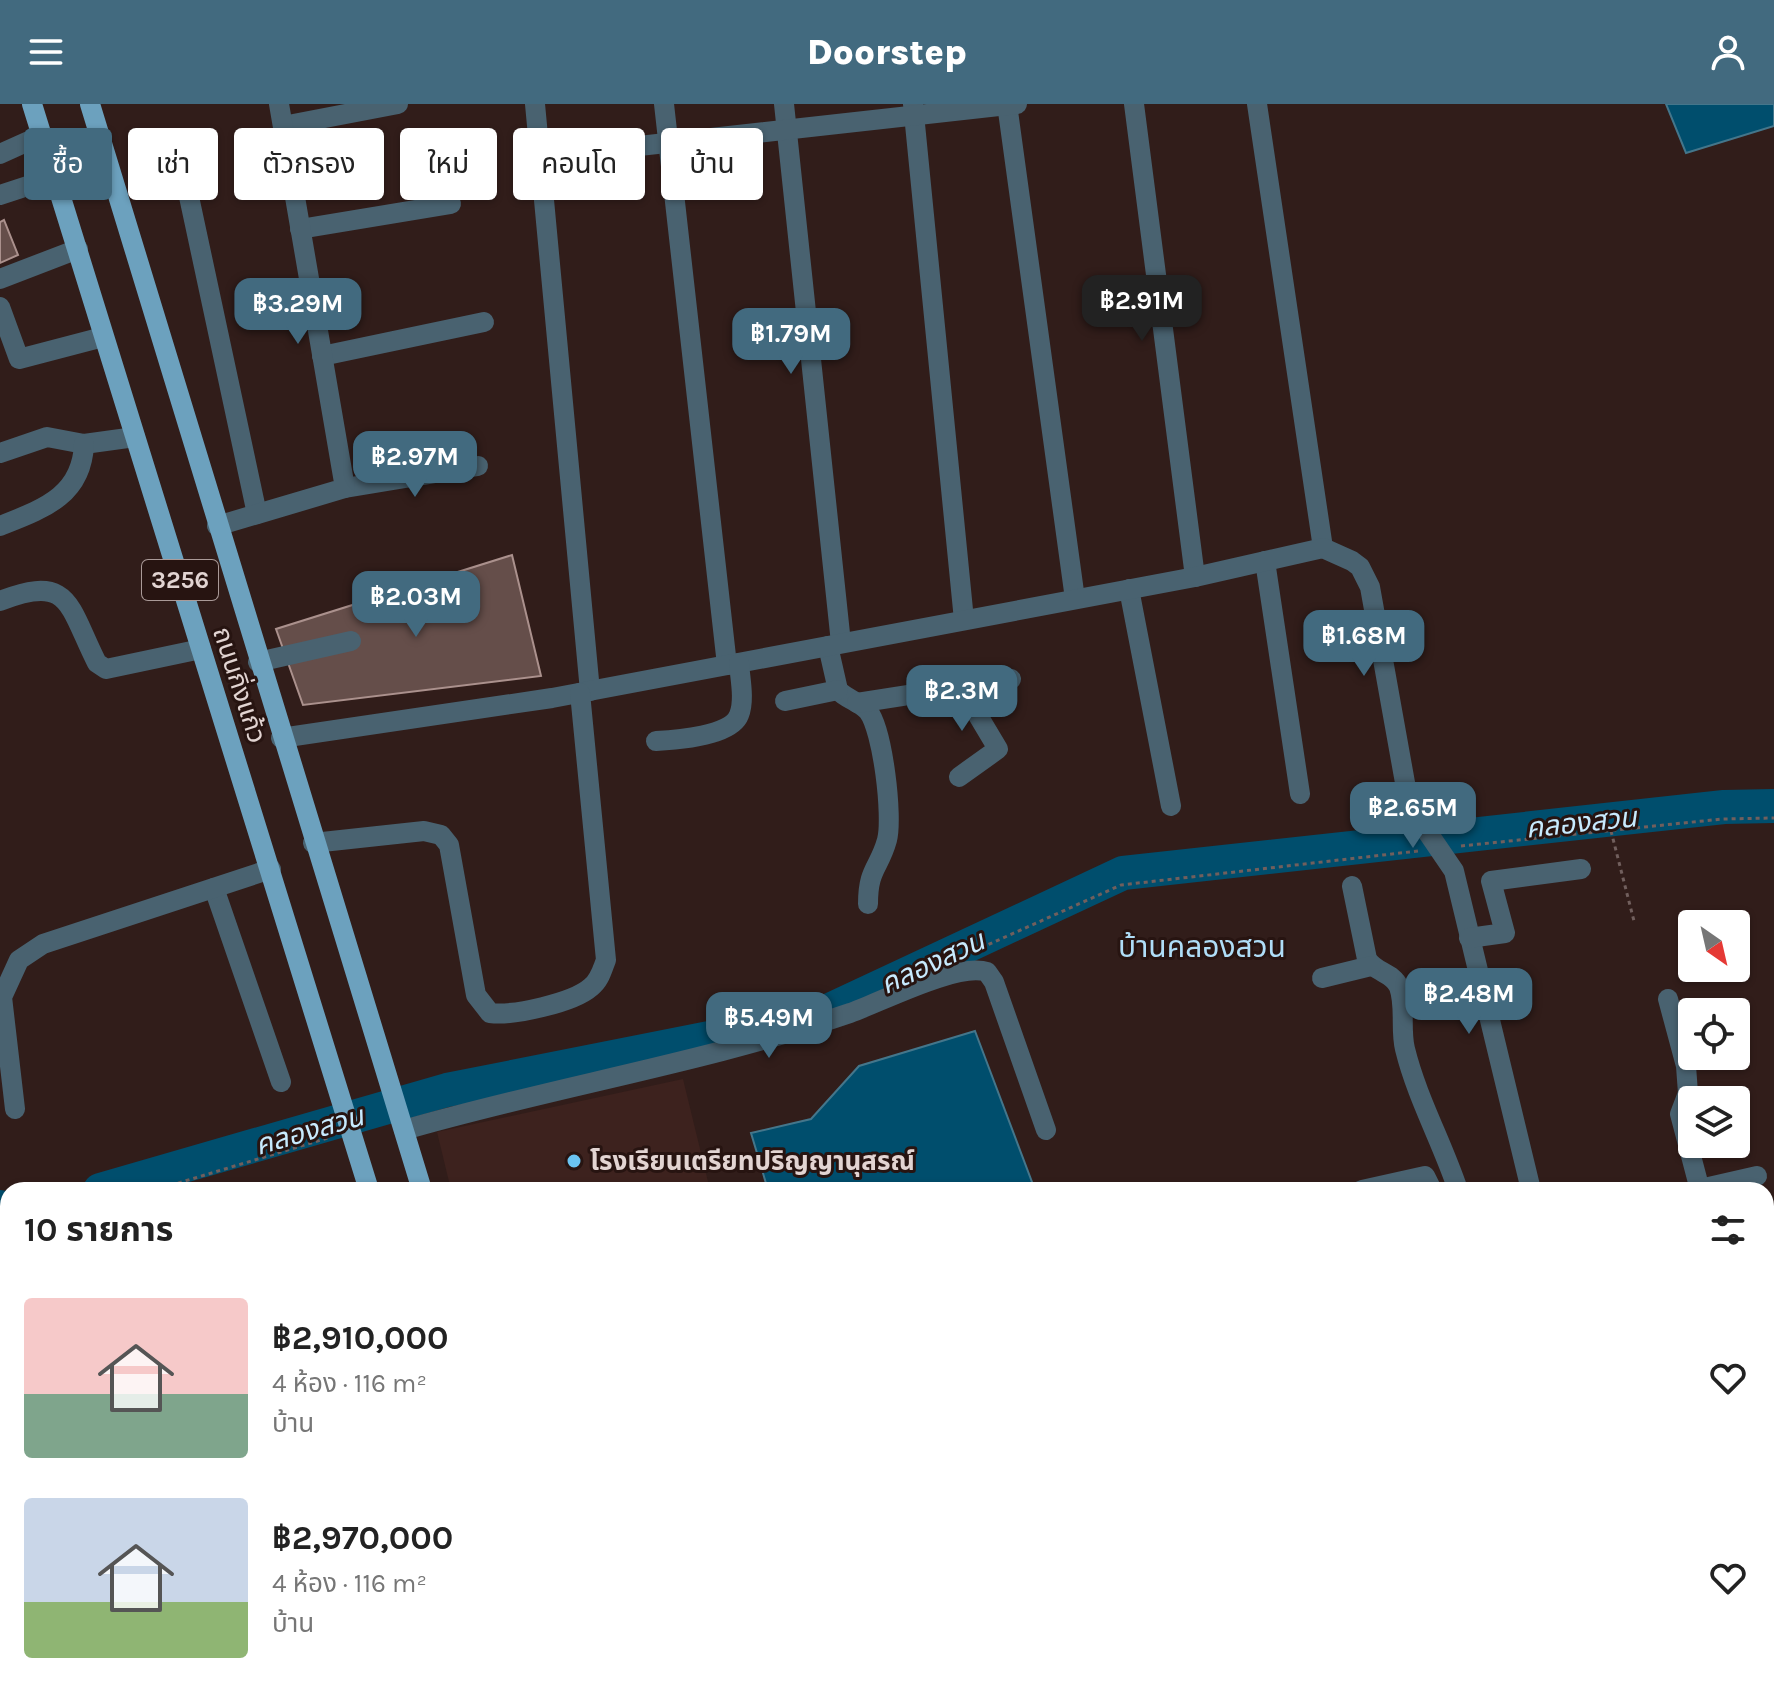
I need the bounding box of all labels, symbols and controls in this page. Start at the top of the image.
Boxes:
icon: menu [24,30,68,74]
icon: person [1706,30,1750,74]
text: Doorstep [807,31,967,73]
chip: ซื้อ [24,128,112,200]
chip: เช่า [128,128,218,200]
chip: ตัวกรอง [234,128,384,200]
chip: ใหม่ [400,128,497,200]
chip: คอนโด [513,128,645,200]
chip: บ้าน [661,128,763,200]
pin: ฿2.91M [1077,275,1207,343]
pin: ฿3.29M [233,278,363,346]
text: ฿2.91M [1100,285,1184,316]
text: ฿3.29M [252,288,344,319]
pin: ฿1.79M [726,308,856,376]
text: ฿1.79M [750,318,832,349]
pin: ฿2.97M [350,431,480,499]
text: ฿2.97M [371,441,459,472]
road number: 3256 [142,560,218,600]
pin: ฿2.03M [351,571,481,639]
text: ฿2.03M [370,581,462,612]
pin: ฿1.68M [1299,610,1429,678]
text: ฿1.68M [1321,620,1407,651]
street label: ถนนกิ่งแก้ว [206,623,274,747]
pin: ฿2.3M [906,665,1018,733]
text: ฿2.3M [924,675,1000,706]
pin: ฿2.65M [1348,782,1478,850]
text: ฿2.65M [1368,792,1458,823]
water label: คลองสวน [1524,800,1640,845]
north arrow [1678,910,1750,982]
map controls [1678,910,1750,1158]
water label: คลองสวน [875,923,991,1001]
district label: บ้านคลองสวน [1118,929,1286,965]
pin: ฿2.48M [1404,968,1534,1036]
text: ฿2.48M [1423,978,1515,1009]
pin: ฿5.49M [704,992,834,1060]
button: locate [1678,998,1750,1070]
text: ฿5.49M [724,1002,814,1033]
button: layers [1678,1086,1750,1158]
water label: คลองสวน [251,1099,369,1162]
place label: โรงเรียนเตรียทปริญญานุสรณ์ [590,1146,915,1177]
marker: โรงเรียนเตรียทปริญญานุสรณ์ [565,1152,583,1170]
icon: filters [1706,1208,1750,1252]
text: 10 รายการ [24,1210,173,1250]
text: ฿2,910,000 [272,1318,448,1358]
icon: home [88,1330,184,1426]
icon: heart [1706,1356,1750,1400]
text: 4 ห้อง · 116 m² [272,1368,427,1399]
text: บ้าน [272,1408,314,1439]
text: ฿2,970,000 [272,1518,453,1558]
icon: home [88,1530,184,1626]
icon: heart [1706,1556,1750,1600]
text: 4 ห้อง · 116 m² [272,1568,427,1599]
text: บ้าน [272,1608,314,1639]

